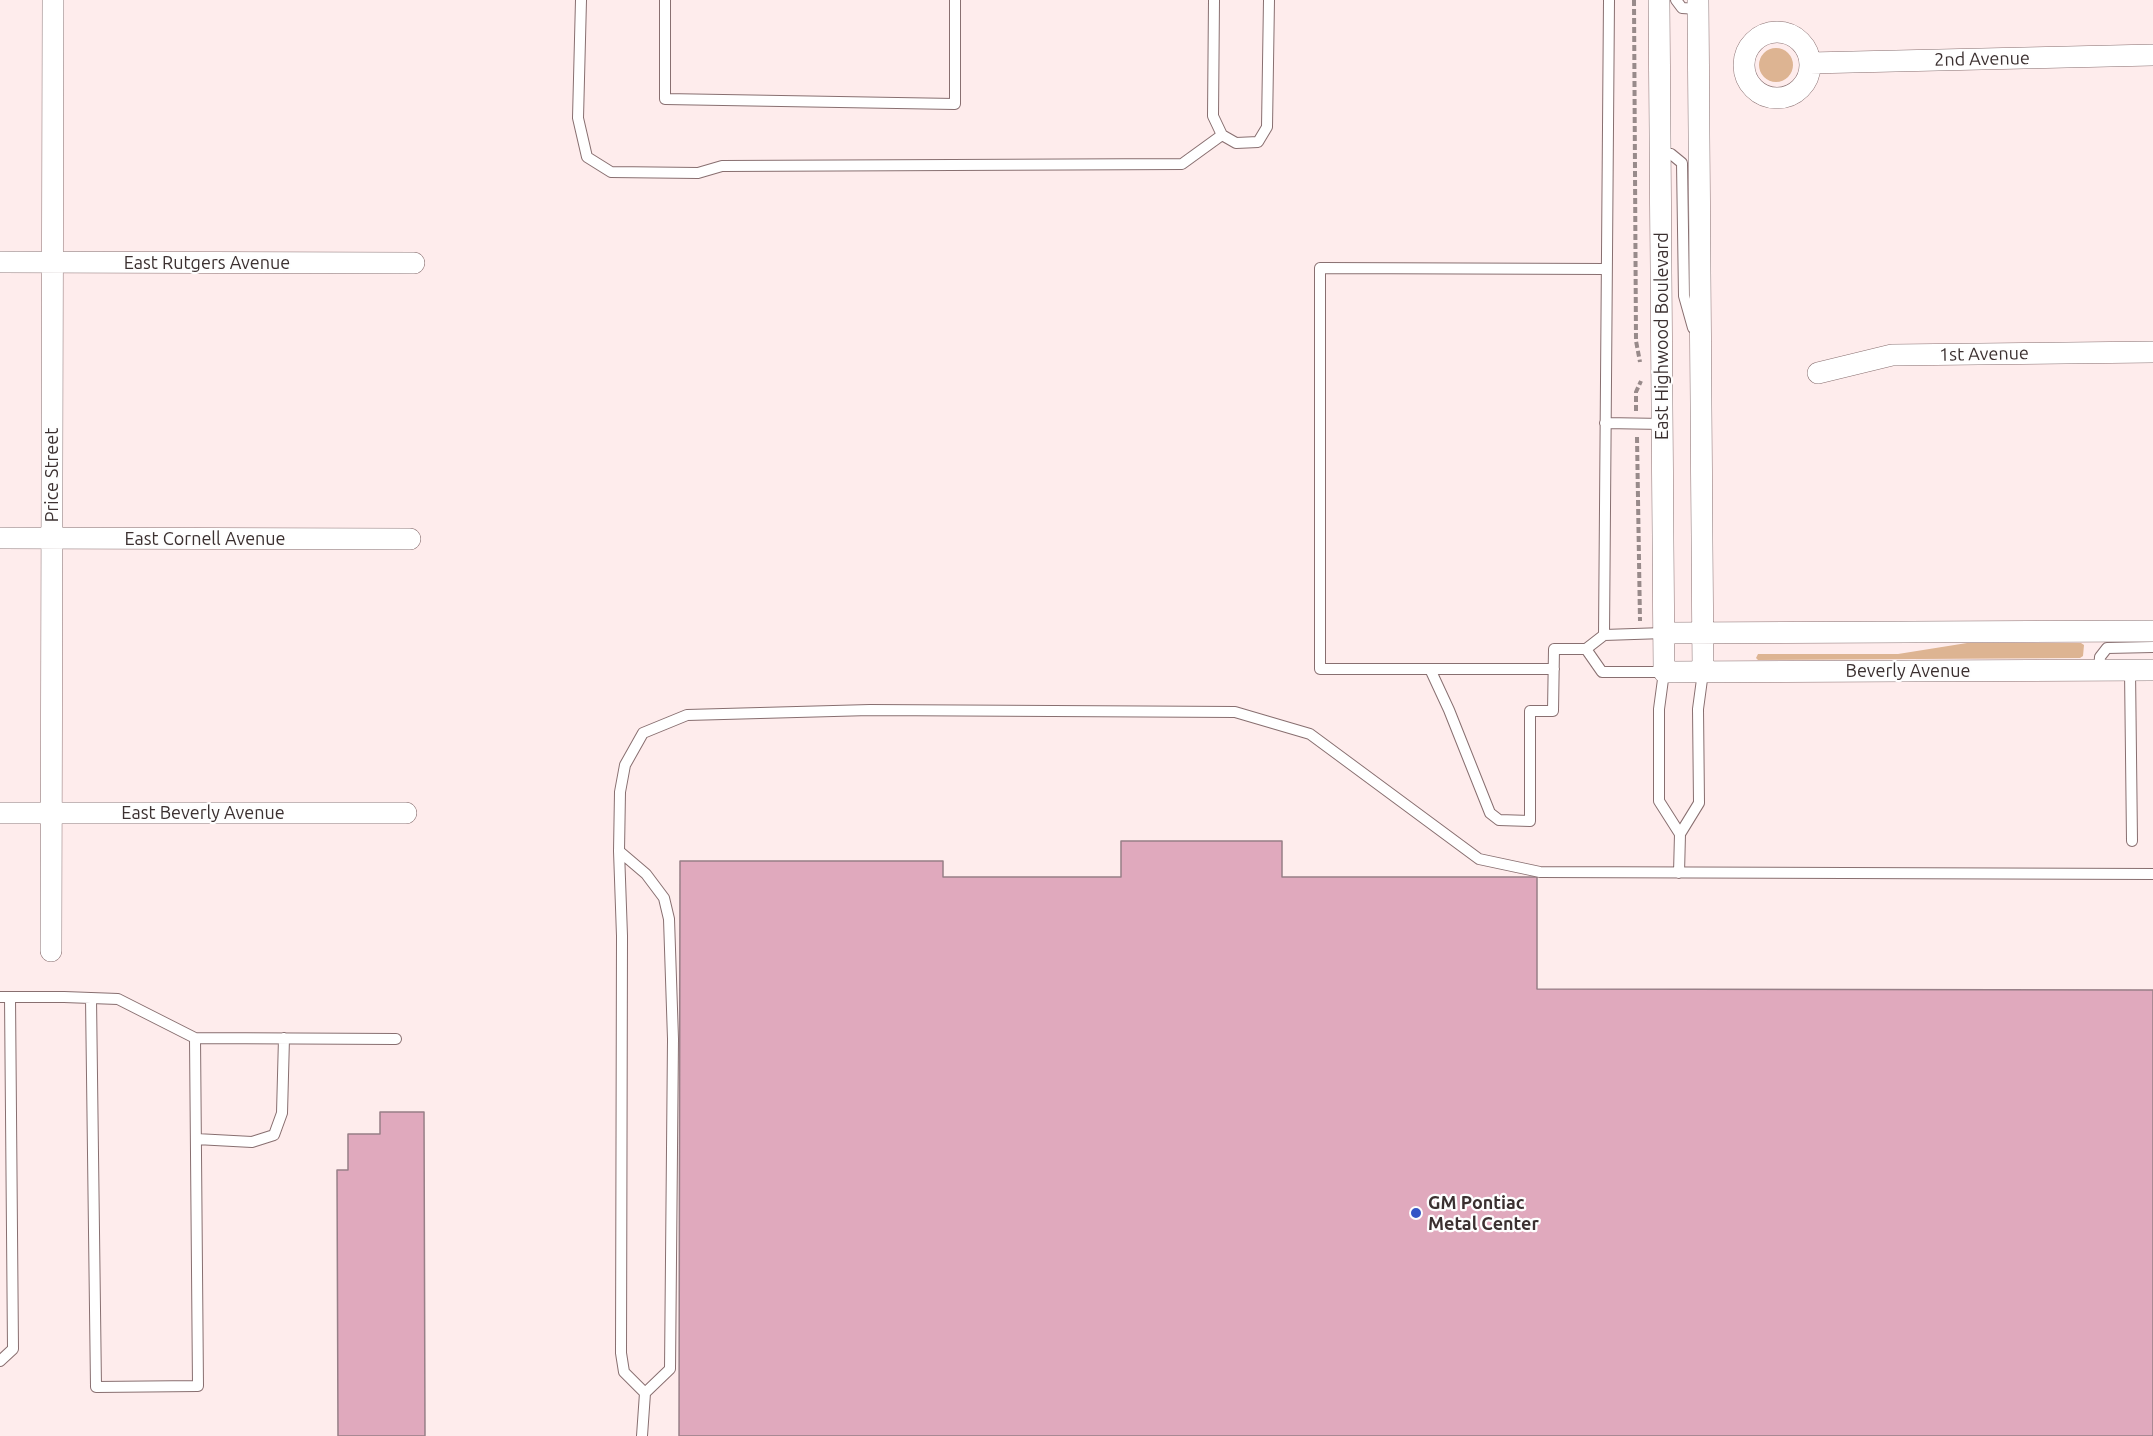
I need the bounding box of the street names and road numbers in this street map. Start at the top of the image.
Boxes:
street label: 2nd Avenue [1934,47,2030,71]
street label: East Highwood Boulevard [1651,232,1673,440]
street label: East Rutgers Avenue [124,252,290,274]
street label: 1st Avenue [1939,342,2029,366]
street label: Price Street [41,428,63,522]
street label: East Cornell Avenue [124,528,286,550]
street label: Beverly Avenue [1845,660,1971,682]
street label: East Beverly Avenue [121,802,285,824]

